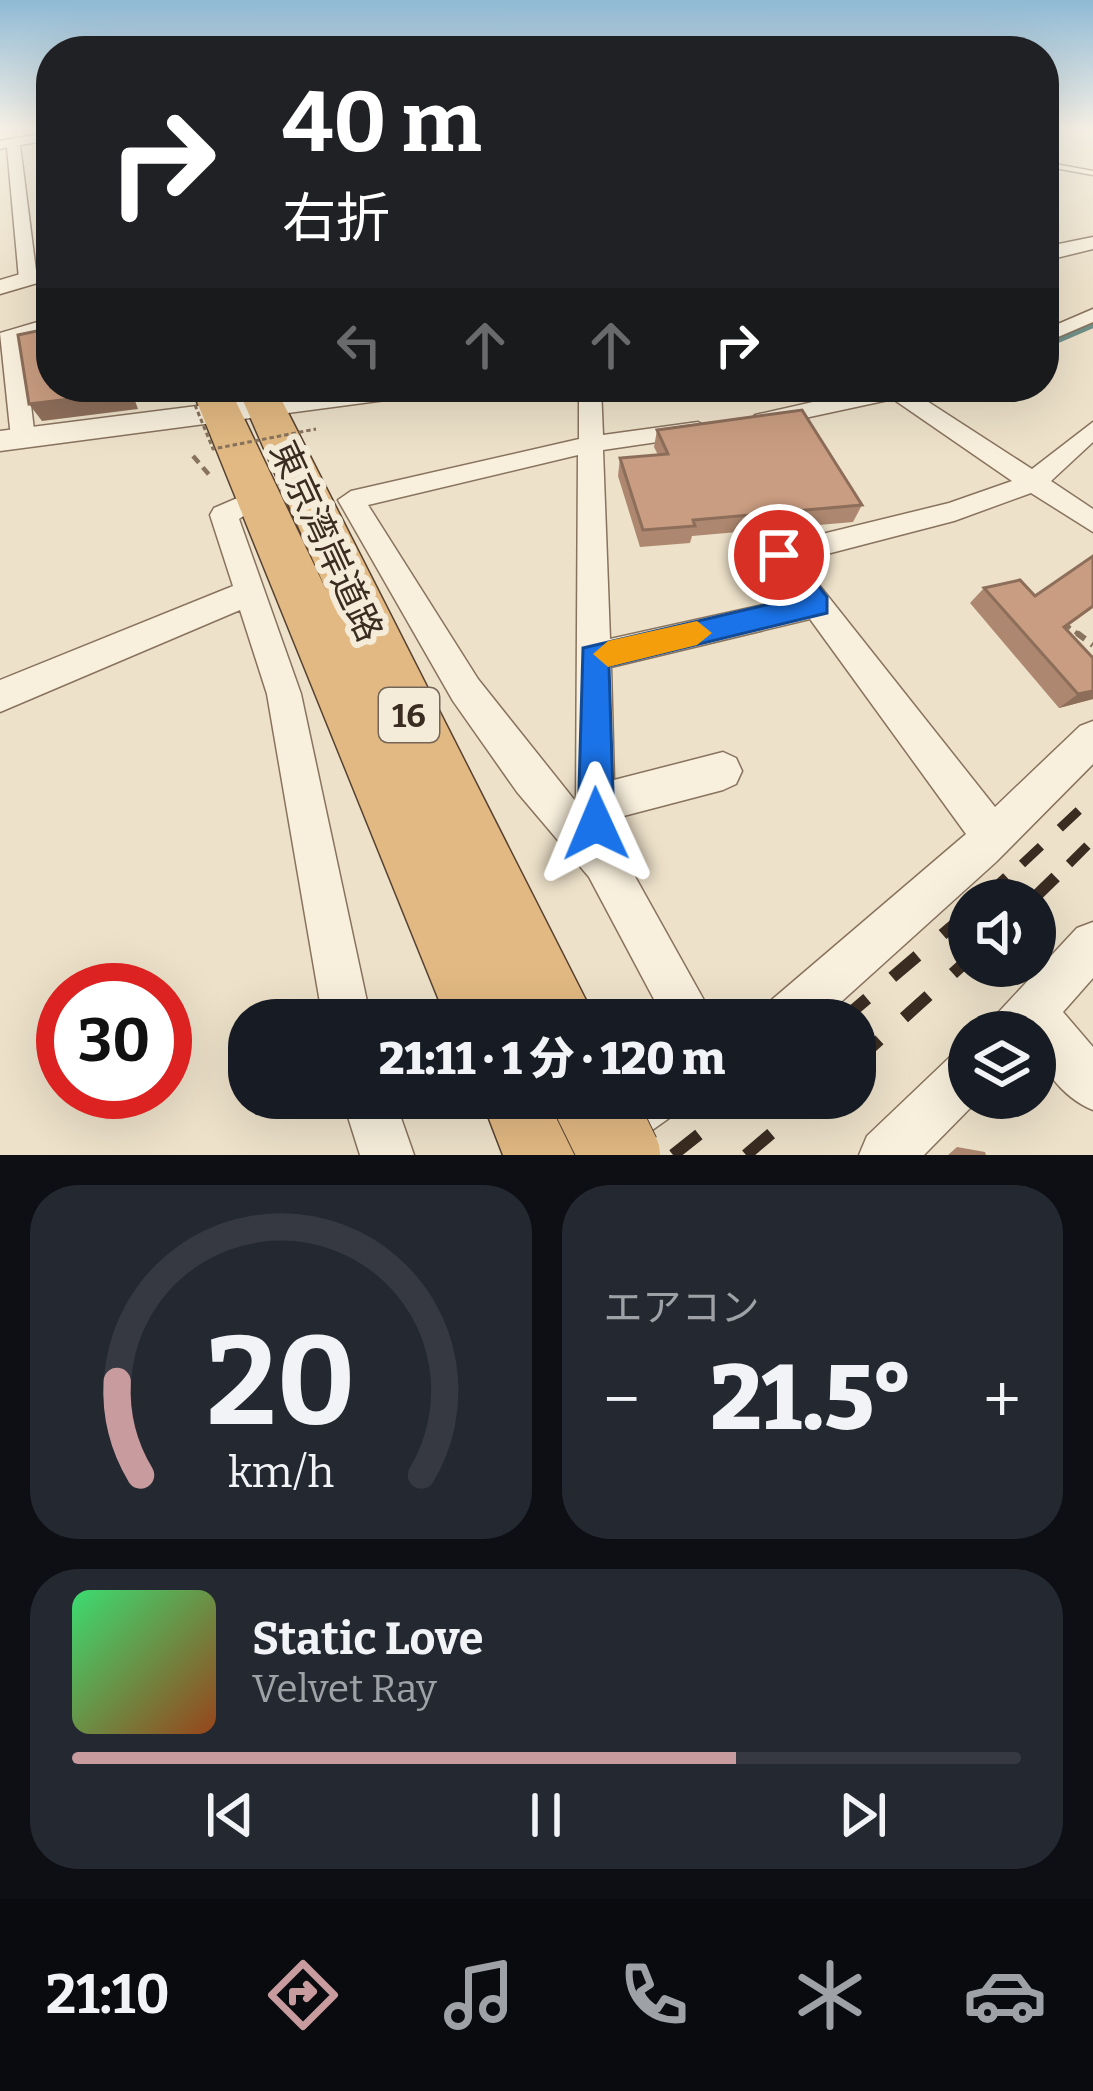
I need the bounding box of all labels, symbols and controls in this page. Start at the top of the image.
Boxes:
text: 40 m [282,72,482,173]
icon: right [84,84,240,240]
text: 右折 [282,187,390,251]
icon: left [326,312,392,378]
icon: ahead [452,312,518,378]
icon: ahead [578,312,644,378]
icon: right [704,312,770,378]
street label: 東京湾岸道路 [261,434,392,649]
pin [728,504,830,606]
icon: arrive [746,522,812,588]
road number: 16 [379,688,439,742]
position arrow [533,761,659,887]
map controls [948,879,1056,1119]
button: sound [948,879,1056,987]
speed limit sign: 30 [36,963,192,1119]
button: layers [948,1011,1056,1119]
text: 21:11 · 1 分 · 120 m [379,1032,725,1086]
text: エアコン [604,1285,760,1331]
text: 20 [206,1307,356,1457]
text: 21.5° [710,1345,913,1453]
text: − [604,1360,640,1439]
text: + [983,1360,1021,1439]
text: km/h [228,1447,334,1498]
text: Static Love [252,1612,484,1666]
text: Velvet Ray [252,1666,437,1712]
icon: previous [197,1782,263,1848]
icon: pause [513,1782,579,1848]
icon: next [830,1782,896,1848]
icon: directions [261,1953,345,2037]
icon: music [437,1953,521,2037]
icon: phone [612,1953,696,2037]
icon: climate [788,1953,872,2037]
icon: car [963,1953,1047,2037]
text: 21:10 [46,1963,170,2027]

